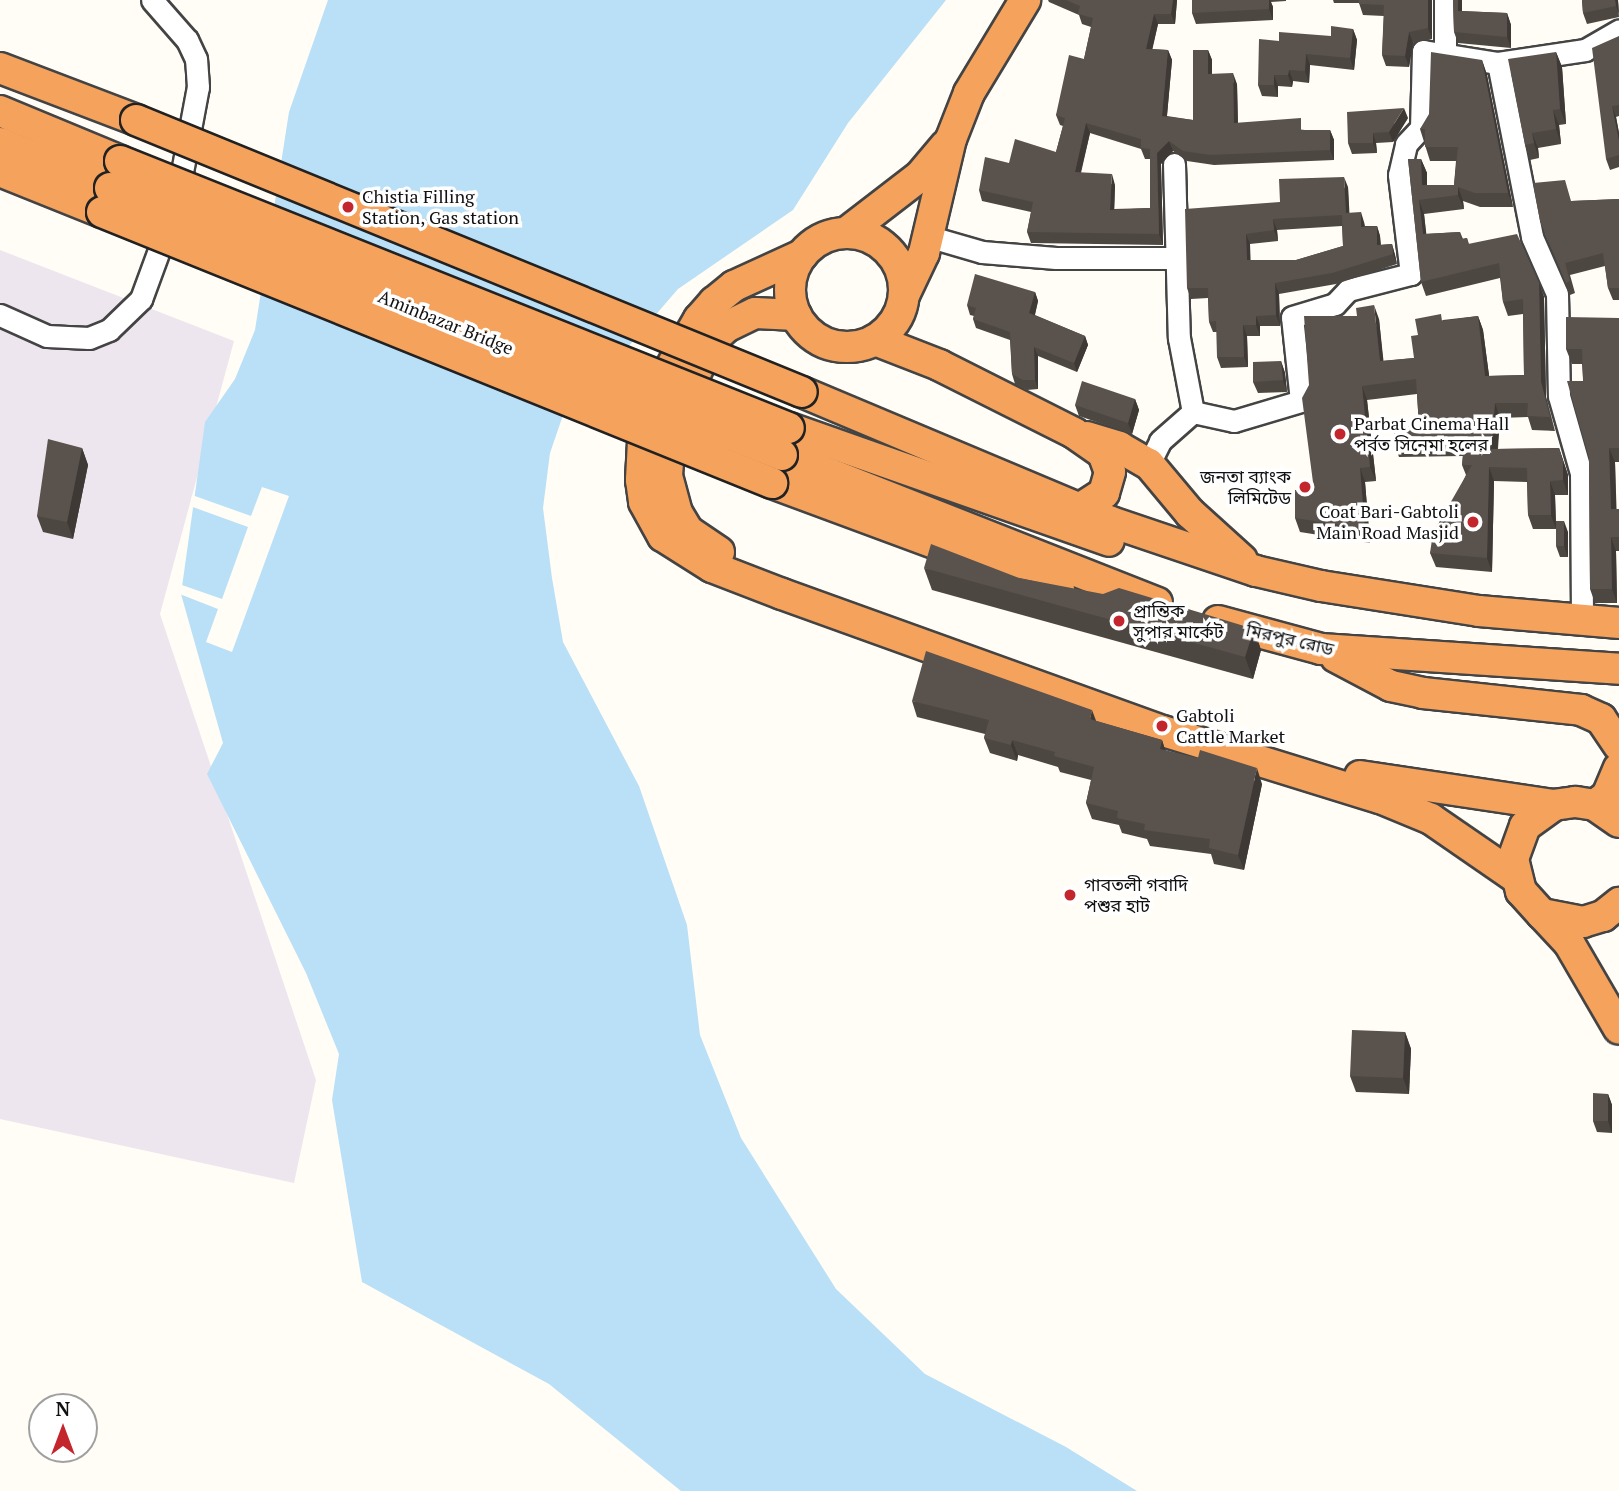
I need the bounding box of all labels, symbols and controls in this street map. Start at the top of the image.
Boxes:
place label: Chistia Filling Station, Gas station [362,186,520,228]
marker: Chistia Filling Station, Gas station [340,199,356,215]
street label: Aminbazar Bridge [375,285,517,359]
place label: Parbat Cinema Hall পর্বত সিনেমা হলের [1354,413,1509,456]
marker: Parbat Cinema Hall পর্বত সিনেমা হলের [1332,426,1348,442]
place label: জনতা ব্যাংক লিমিটেড [1200,466,1291,508]
marker: জনতা ব্যাংক লিমিটেড [1297,479,1313,495]
place label: Coat Bari-Gabtoli Main Road Masjid [1316,501,1459,544]
marker: Coat Bari-Gabtoli Main Road Masjid [1465,514,1481,530]
place label: প্রান্তিক সুপার মার্কেট [1133,600,1224,642]
marker: প্রান্তিক সুপার মার্কেট [1111,613,1127,629]
street label: মিরপুর রোড [1244,618,1336,660]
place label: Gabtoli Cattle Market [1176,705,1285,748]
marker: Gabtoli Cattle Market [1154,718,1170,734]
place label: গাবতলী গবাদি পশুর হাট [1084,874,1188,917]
marker: গাবতলী গবাদি পশুর হাট [1062,887,1078,903]
north arrow [28,1393,98,1463]
text: N [56,1396,70,1421]

